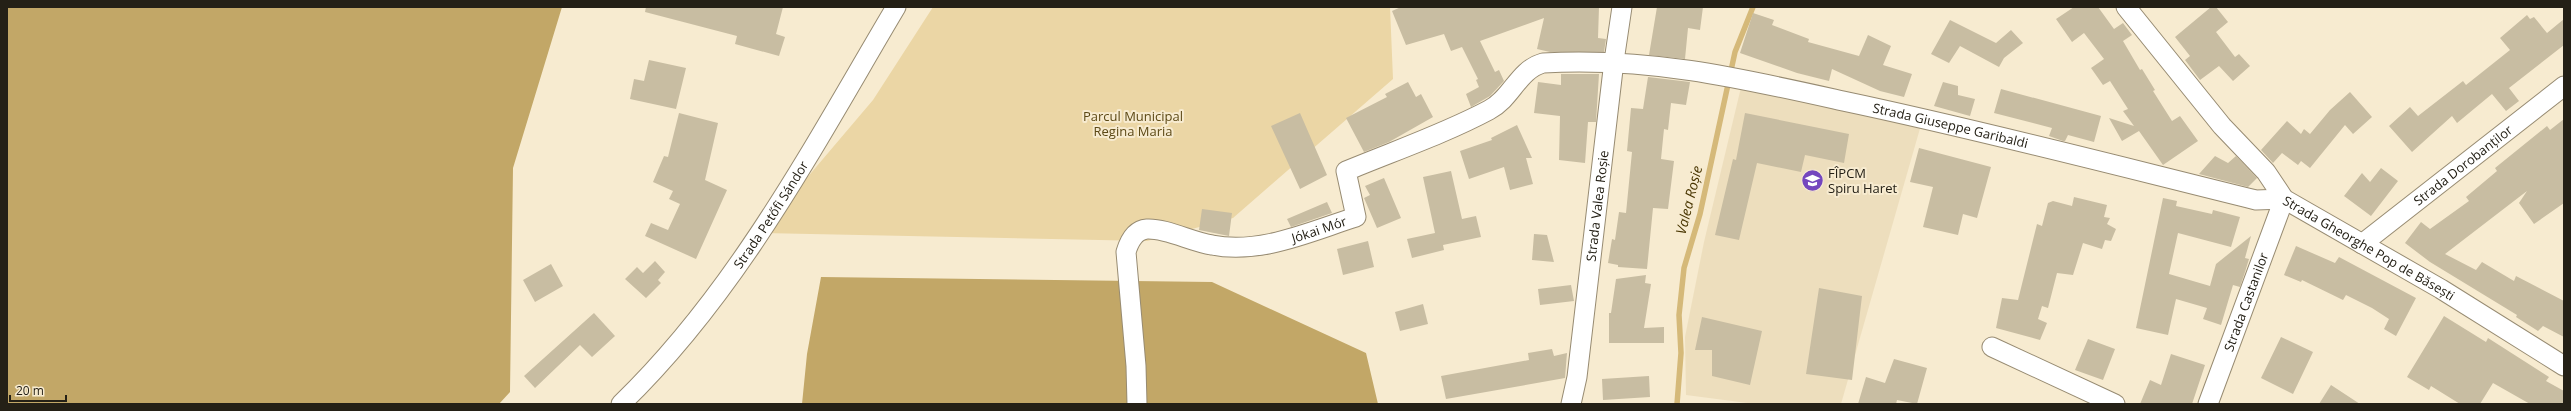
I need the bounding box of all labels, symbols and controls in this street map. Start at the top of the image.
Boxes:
street label: Strada Giuseppe Garibaldi [1871,99,2030,152]
park label: Parcul Municipal Regina Maria [1083,107,1183,140]
street label: Strada Dorobanților [2410,120,2517,209]
street label: Strada Valea Roșie [1582,149,1612,262]
street label: Strada Petőfi Sándor [729,157,813,272]
water label: Valea Roșie [1671,164,1706,236]
place label: FÎPCM Spiru Haret [1828,164,1897,197]
school or university icon: FÎPCM Spiru Haret [1799,167,1825,193]
street label: Strada Gheorghe Pop de Băsești [2280,191,2458,304]
street label: Jókai Mór [1287,211,1350,247]
street label: Strada Castanilor [2219,249,2273,354]
scale bar [10,377,66,403]
text: 20 m [16,382,44,399]

